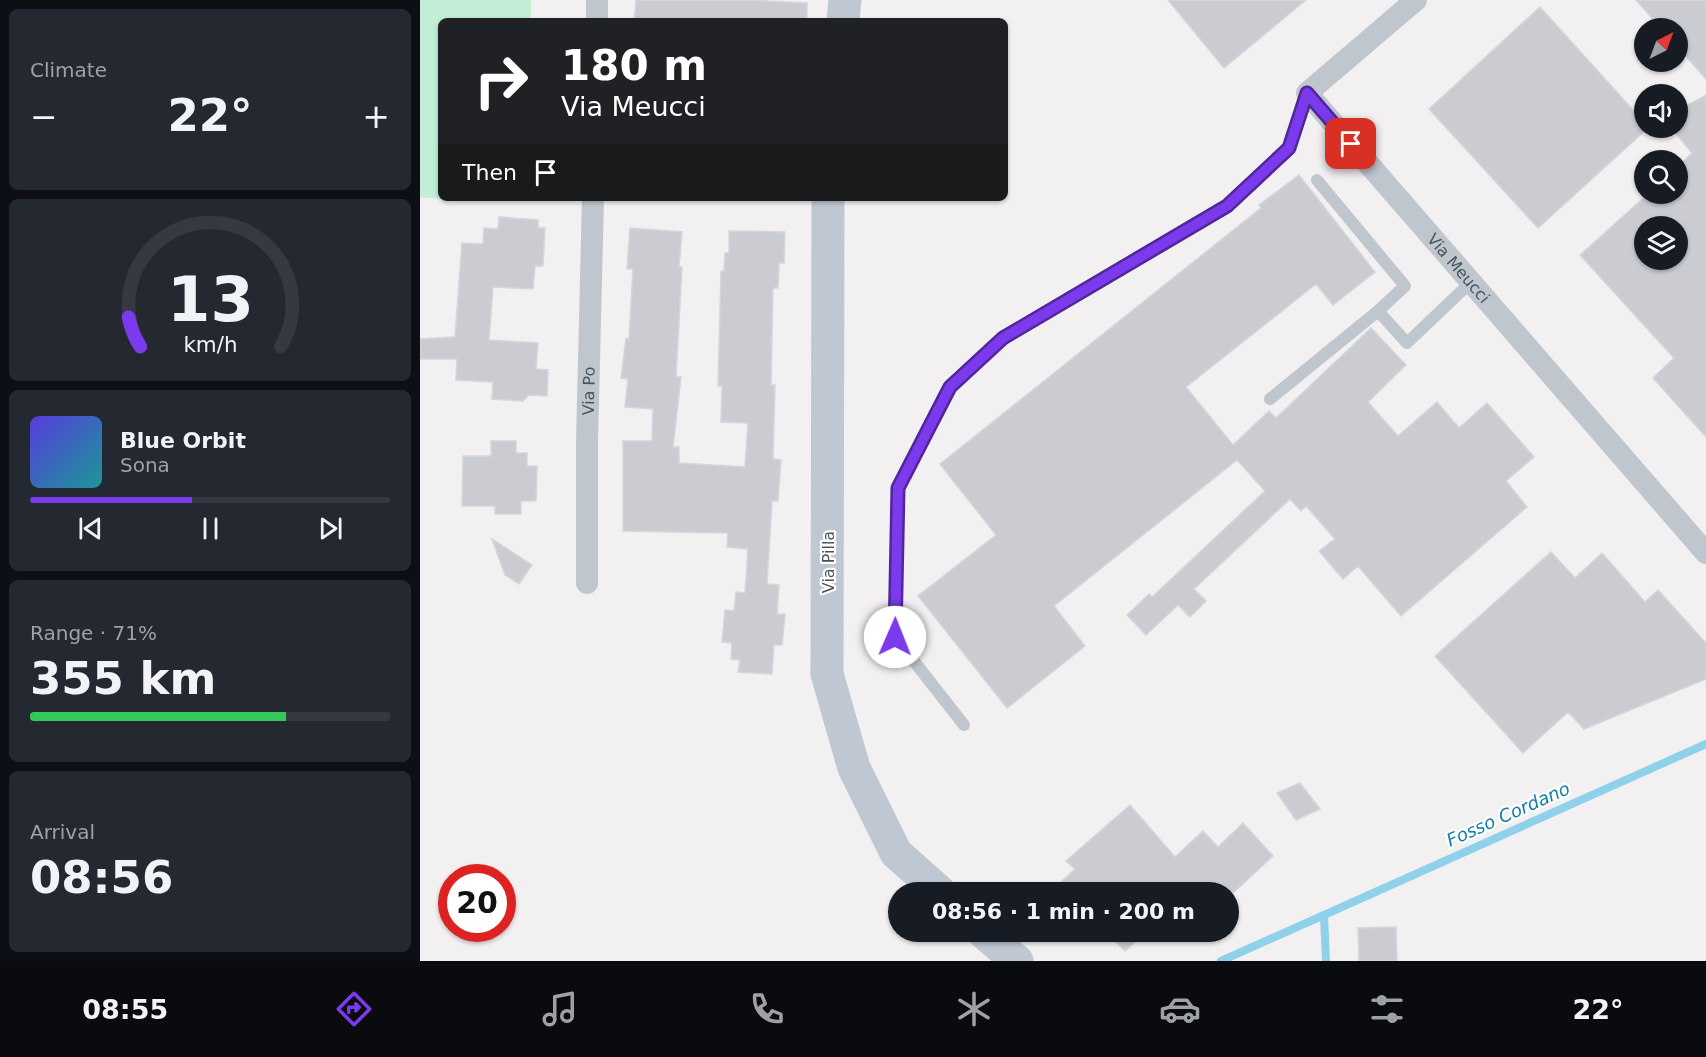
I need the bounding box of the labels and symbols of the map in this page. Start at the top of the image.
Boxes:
north arrow [1634,18,1688,72]
pin [1325,118,1376,169]
street label: Via Meucci [1424,229,1494,307]
street label: Via Po [578,366,598,416]
street label: Via Pilla [819,531,838,593]
position arrow [863,605,927,669]
water label: Fosso Cordano [1443,777,1573,851]
speed limit sign: 20 [438,864,516,942]

